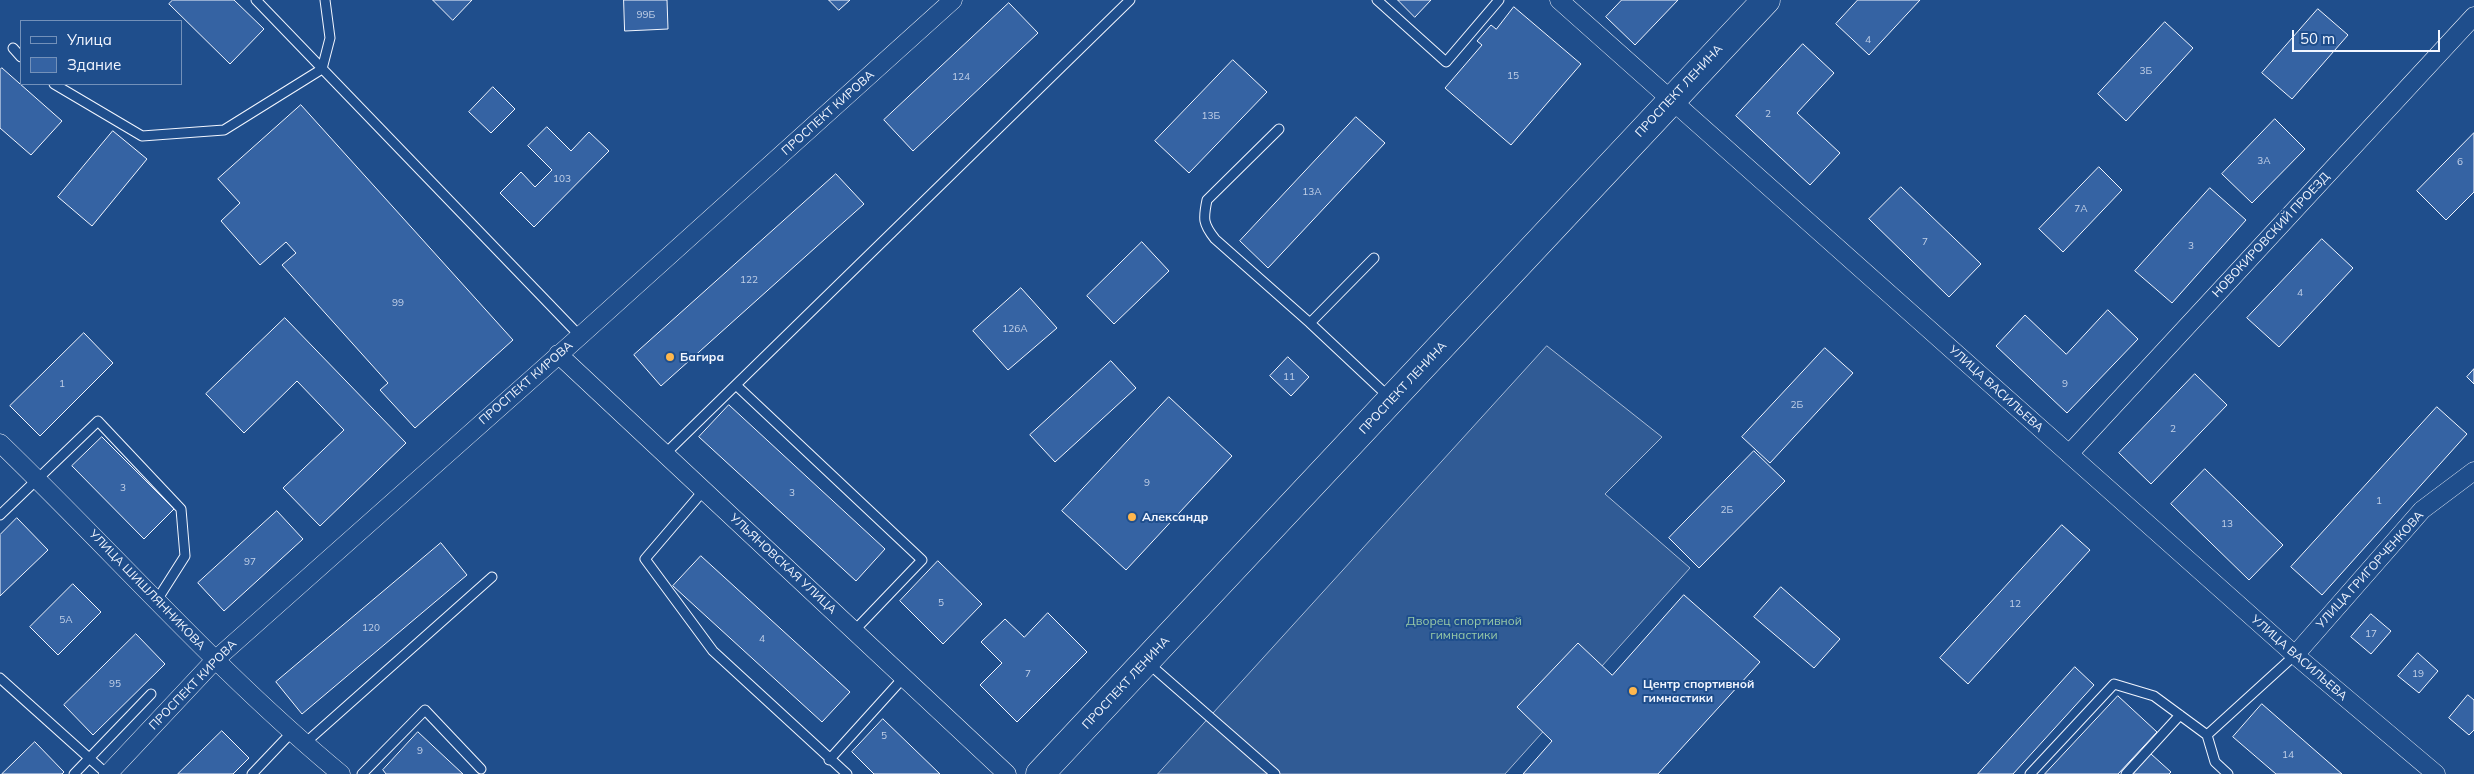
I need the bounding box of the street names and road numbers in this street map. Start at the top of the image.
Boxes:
street label: ПРОСПЕКТ ЛЕНИНА [1632,42,1726,140]
street label: ПРОСПЕКТ КИРОВА [779,68,877,158]
street label: НОВОКИРОВСКИЙ ПРОЕЗД [2209,170,2333,300]
street label: ПРОСПЕКТ КИРОВА [476,338,576,428]
street label: ПРОСПЕКТ ЛЕНИНА [1356,339,1450,437]
street label: УЛИЦА ВАСИЛЬЕВА [1946,343,2046,435]
street label: УЛИЦА ГРИГОРЧЕНКОВА [2313,508,2427,632]
street label: УЛЬЯНОВСКАЯ УЛИЦА [727,511,839,617]
street label: УЛИЦА ШИШЛЯННИКОВА [86,527,208,653]
street label: УЛИЦА ВАСИЛЬЕВА [2248,612,2350,704]
street label: ПРОСПЕКТ ЛЕНИНА [1079,634,1173,732]
street label: ПРОСПЕКТ КИРОВА [146,637,240,733]

